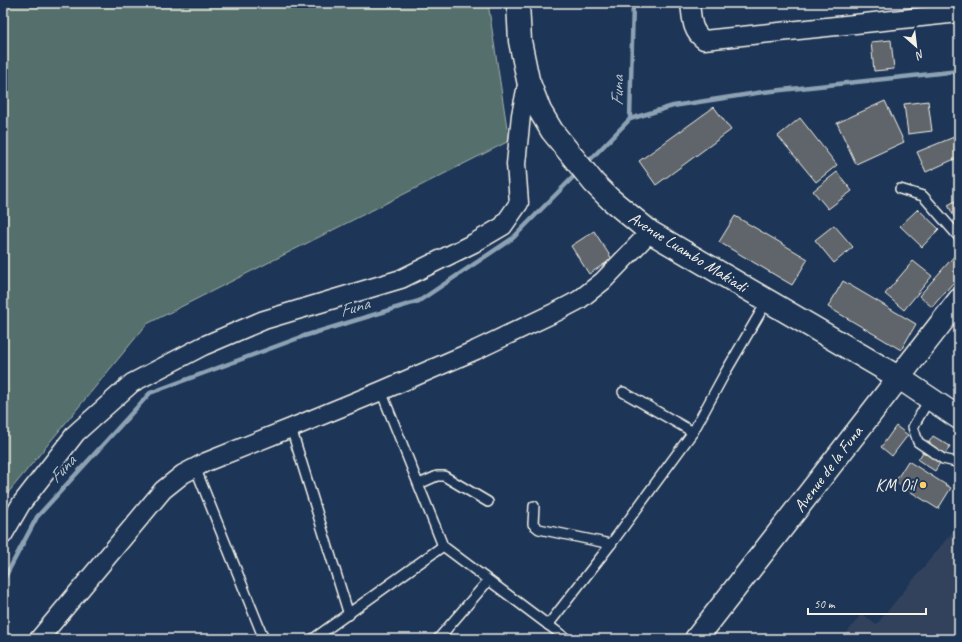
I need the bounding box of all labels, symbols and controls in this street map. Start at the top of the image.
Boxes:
north arrow [896,26,936,66]
text: N [912,47,927,64]
water label: Funa [606,74,628,106]
street label: Avenue Luambo Makiadi [625,207,753,298]
water label: Funa [336,292,373,322]
street label: Avenue de la Funa [789,421,868,516]
water label: Funa [44,449,81,488]
place label: KM Oil [875,475,918,496]
marker: KM Oil [918,480,928,490]
scale bar [808,590,926,616]
text: 50 m [814,596,836,612]

